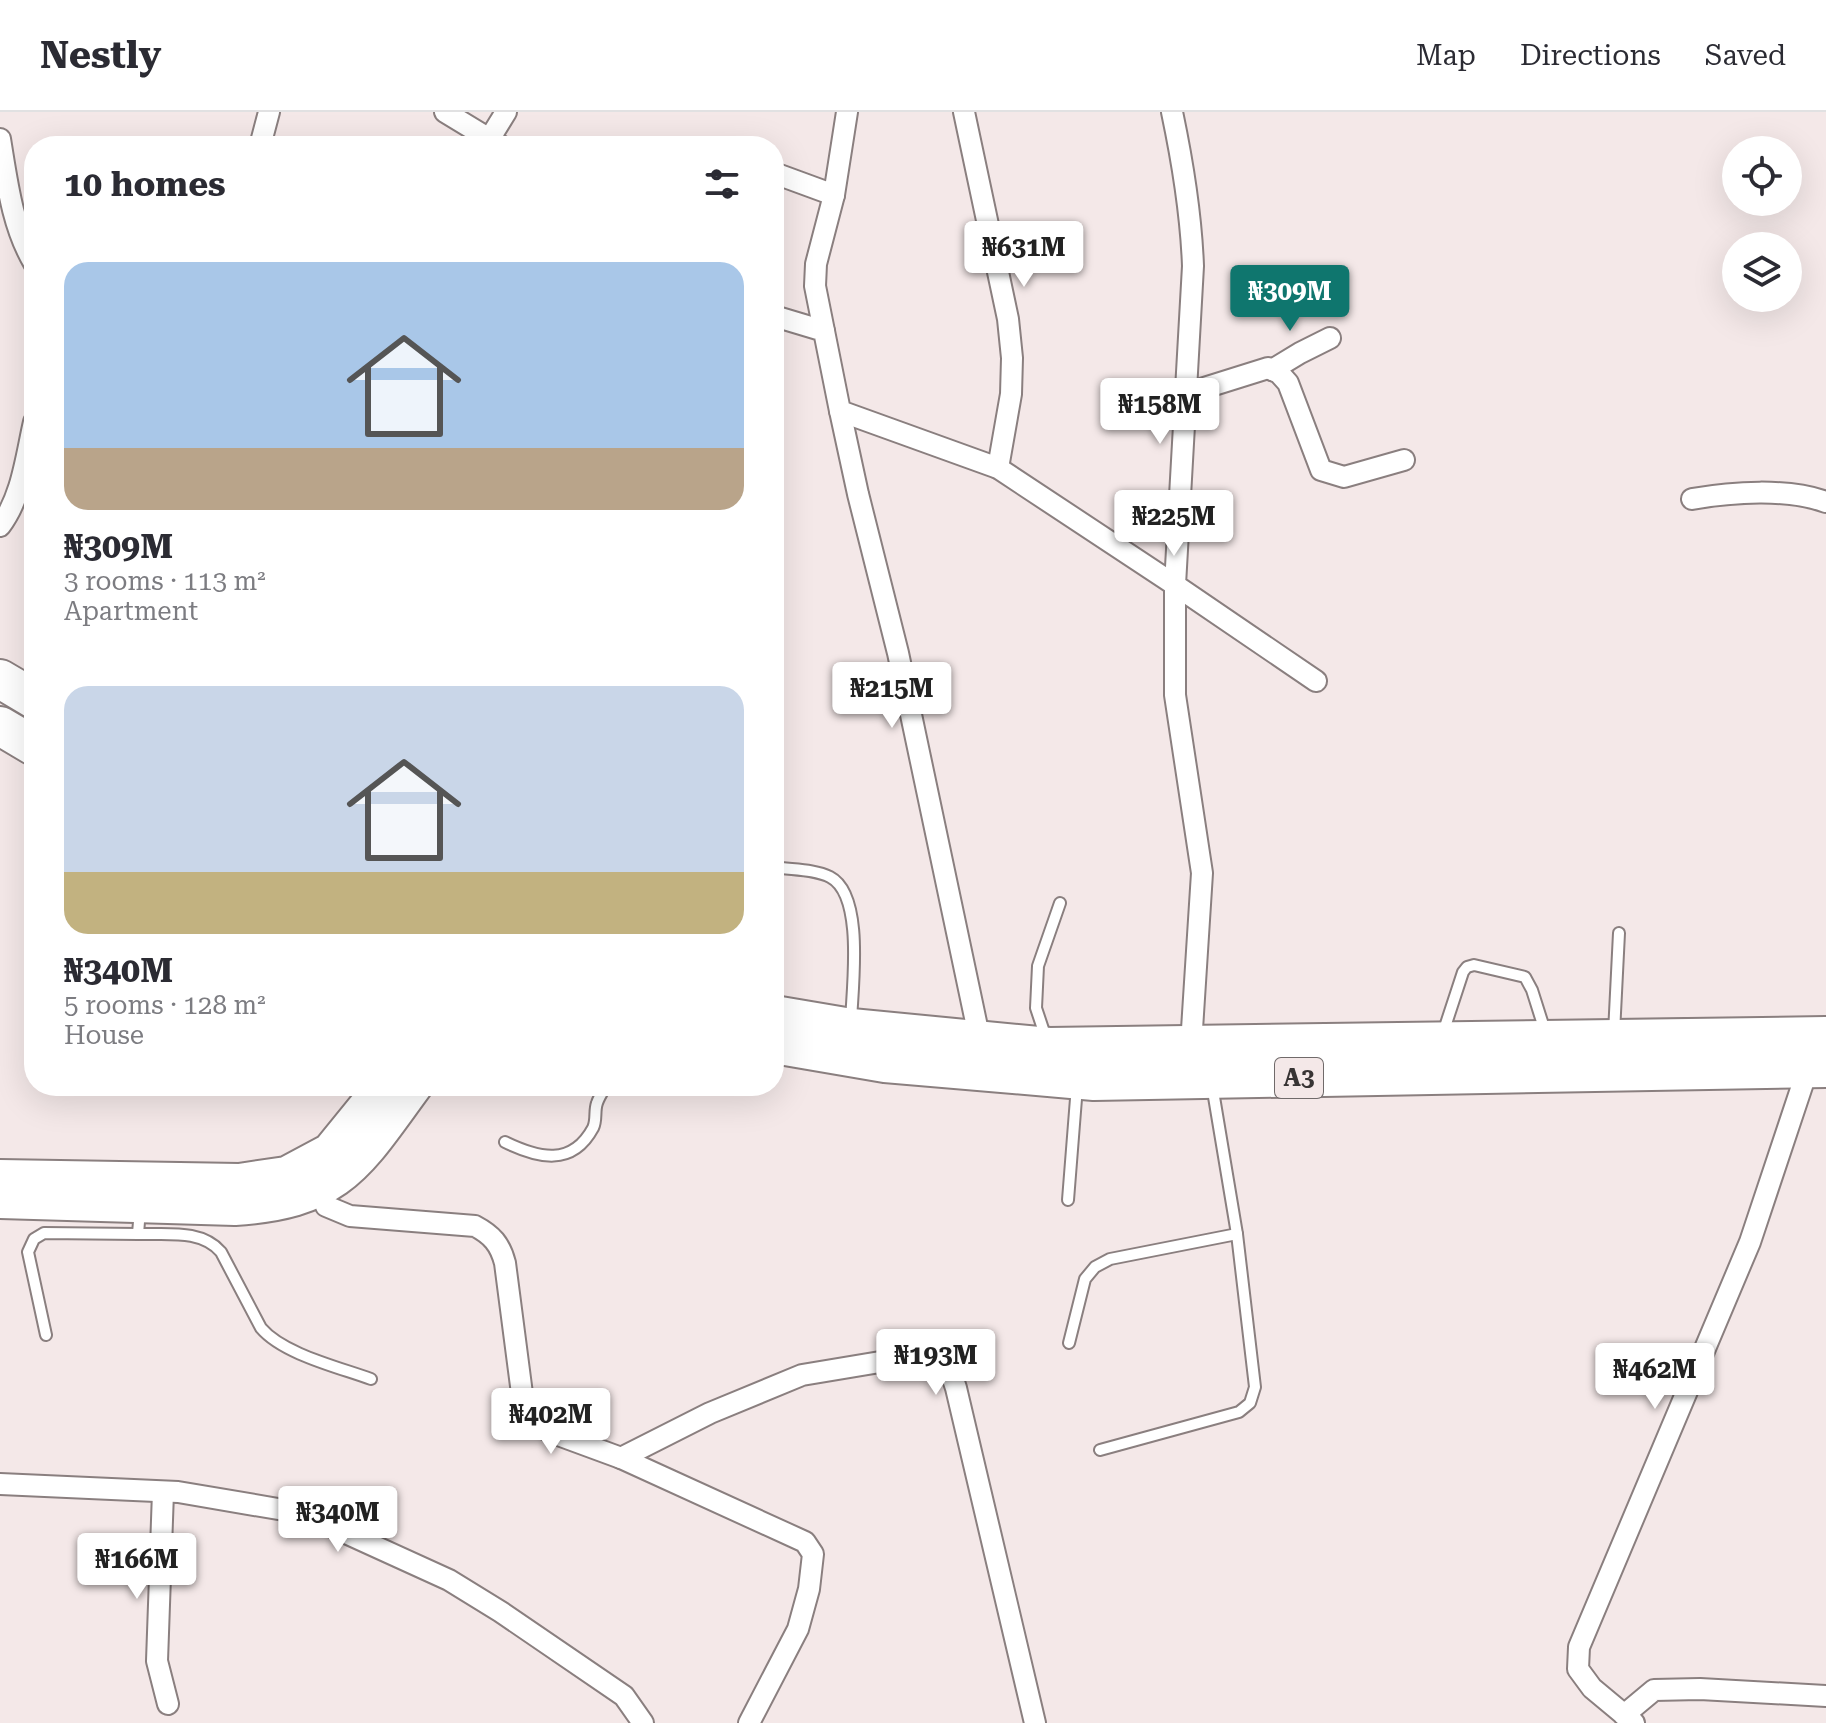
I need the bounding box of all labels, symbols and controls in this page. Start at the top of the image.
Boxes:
text: Nestly [40,33,161,77]
text: Map [1416,39,1476,72]
text: Directions [1520,39,1661,72]
text: Saved [1705,39,1786,72]
map controls [1722,136,1802,312]
button: locate [1722,136,1802,216]
icon: filters [700,162,744,206]
text: 10 homes [64,164,226,204]
pin: ₦631M [968,221,1080,289]
text: ₦631M [982,232,1066,262]
button: layers [1722,232,1802,312]
pin: ₦309M [1234,265,1346,333]
text: ₦309M [1248,276,1332,306]
icon: home [332,314,476,458]
pin: ₦158M [1104,378,1216,446]
text: ₦158M [1118,389,1202,419]
pin: ₦225M [1118,490,1230,558]
text: ₦225M [1132,501,1216,531]
text: ₦309M [64,526,173,566]
text: 3 rooms · 113 m² [64,566,266,596]
text: Apartment [64,596,198,626]
pin: ₦215M [836,662,948,730]
text: ₦215M [850,673,934,703]
icon: home [332,738,476,882]
text: ₦340M [64,950,173,990]
text: 5 rooms · 128 m² [64,990,266,1020]
text: House [64,1020,144,1050]
road number: A3 [1275,1058,1323,1098]
pin: ₦193M [880,1329,992,1397]
text: ₦193M [894,1340,978,1370]
pin: ₦462M [1599,1343,1711,1411]
text: ₦462M [1613,1354,1697,1384]
pin: ₦402M [495,1388,607,1456]
text: ₦402M [509,1399,593,1429]
pin: ₦340M [282,1486,394,1554]
text: ₦340M [296,1497,380,1527]
pin: ₦166M [81,1533,193,1601]
text: ₦166M [95,1544,179,1574]

